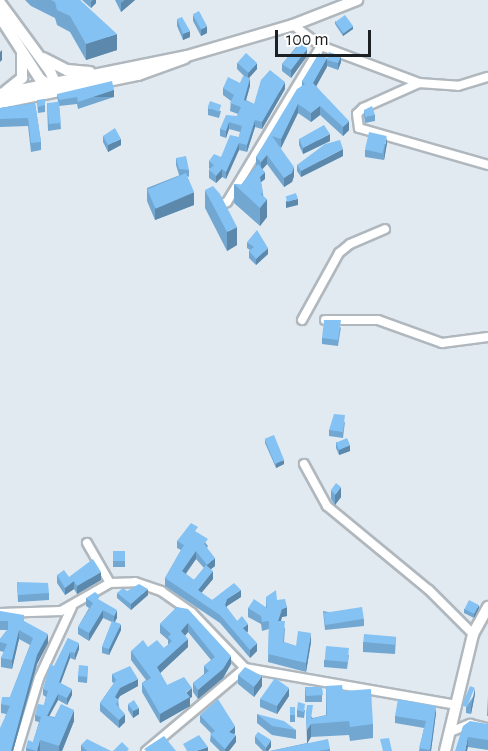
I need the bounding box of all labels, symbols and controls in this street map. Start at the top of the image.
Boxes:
scale bar [278,18,374,56]
text: 100 m [286,31,329,49]

